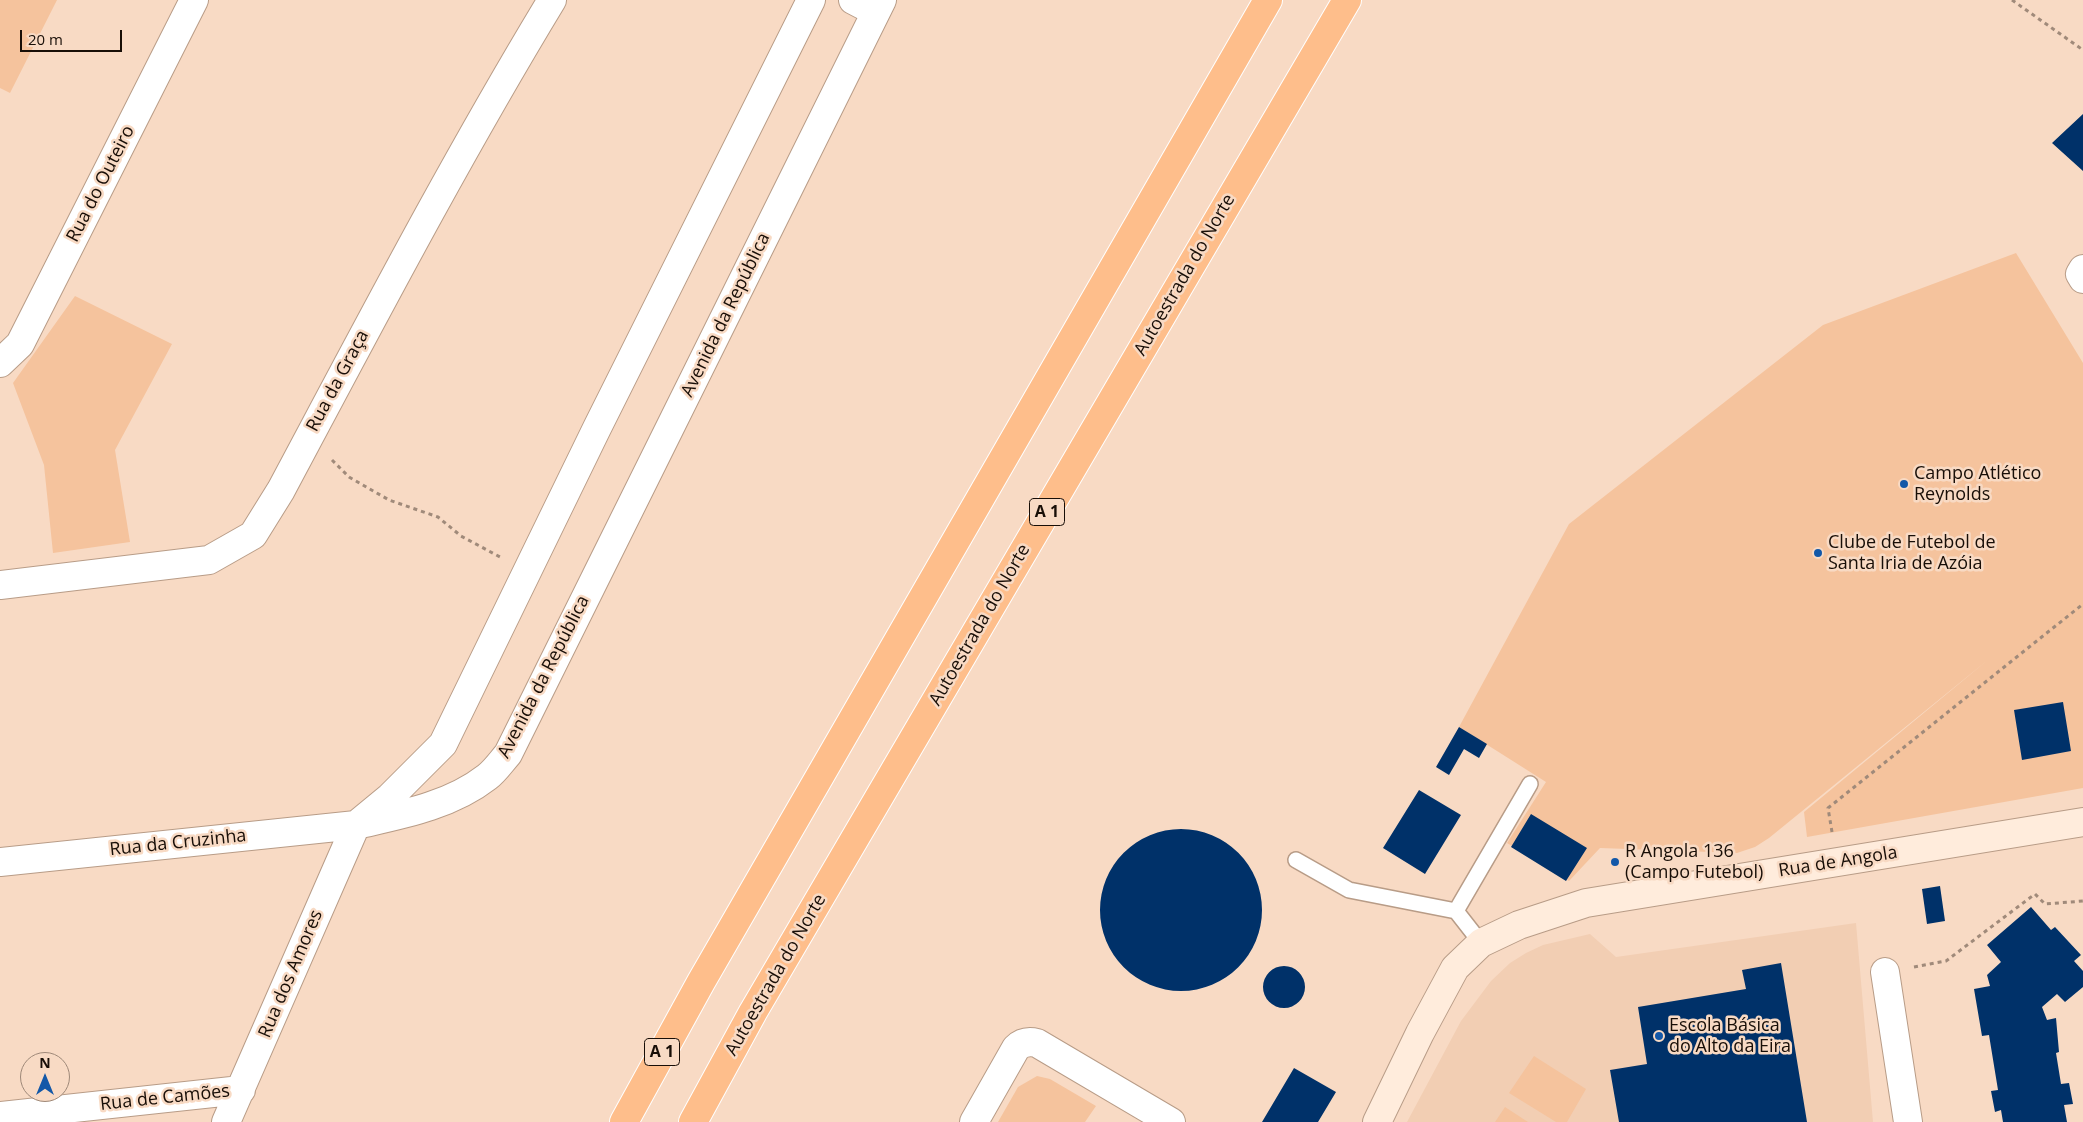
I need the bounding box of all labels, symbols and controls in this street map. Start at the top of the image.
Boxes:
scale bar [22,20,125,52]
text: 20 m [28,29,63,49]
street label: Rua do Outeiro [62,122,140,246]
street label: Autoestrada do Norte [1130,191,1240,359]
street label: Avenida da República [677,230,775,400]
street label: Rua da Graça [302,327,374,435]
place label: Campo Atlético Reynolds [1914,463,2041,506]
marker: Campo Atlético Reynolds [1898,478,1910,490]
road number: A 1 [1030,498,1064,526]
place label: Clube de Futebol de Santa Iria de Azóia [1828,532,1996,574]
street label: Autoestrada do Norte [925,541,1035,709]
marker: Clube de Futebol de Santa Iria de Azóia [1812,547,1824,559]
street label: Avenida da República [494,592,594,762]
street label: Rua da Cruzinha [109,825,247,861]
place label: R Angola 136 (Campo Futebol) [1625,841,1763,884]
street label: Rua de Angola [1777,842,1899,882]
marker: R Angola 136 (Campo Futebol) [1609,856,1621,868]
street label: Autoestrada do Norte [721,891,831,1059]
street label: Rua dos Amores [254,907,328,1041]
place label: Escola Básica do Alto da Eira [1669,1015,1791,1058]
marker: Escola Básica do Alto da Eira [1653,1030,1665,1042]
road number: A 1 [644,1038,680,1066]
north arrow [20,1052,70,1102]
text: N [39,1053,51,1072]
street label: Rua de Camões [99,1080,231,1116]

